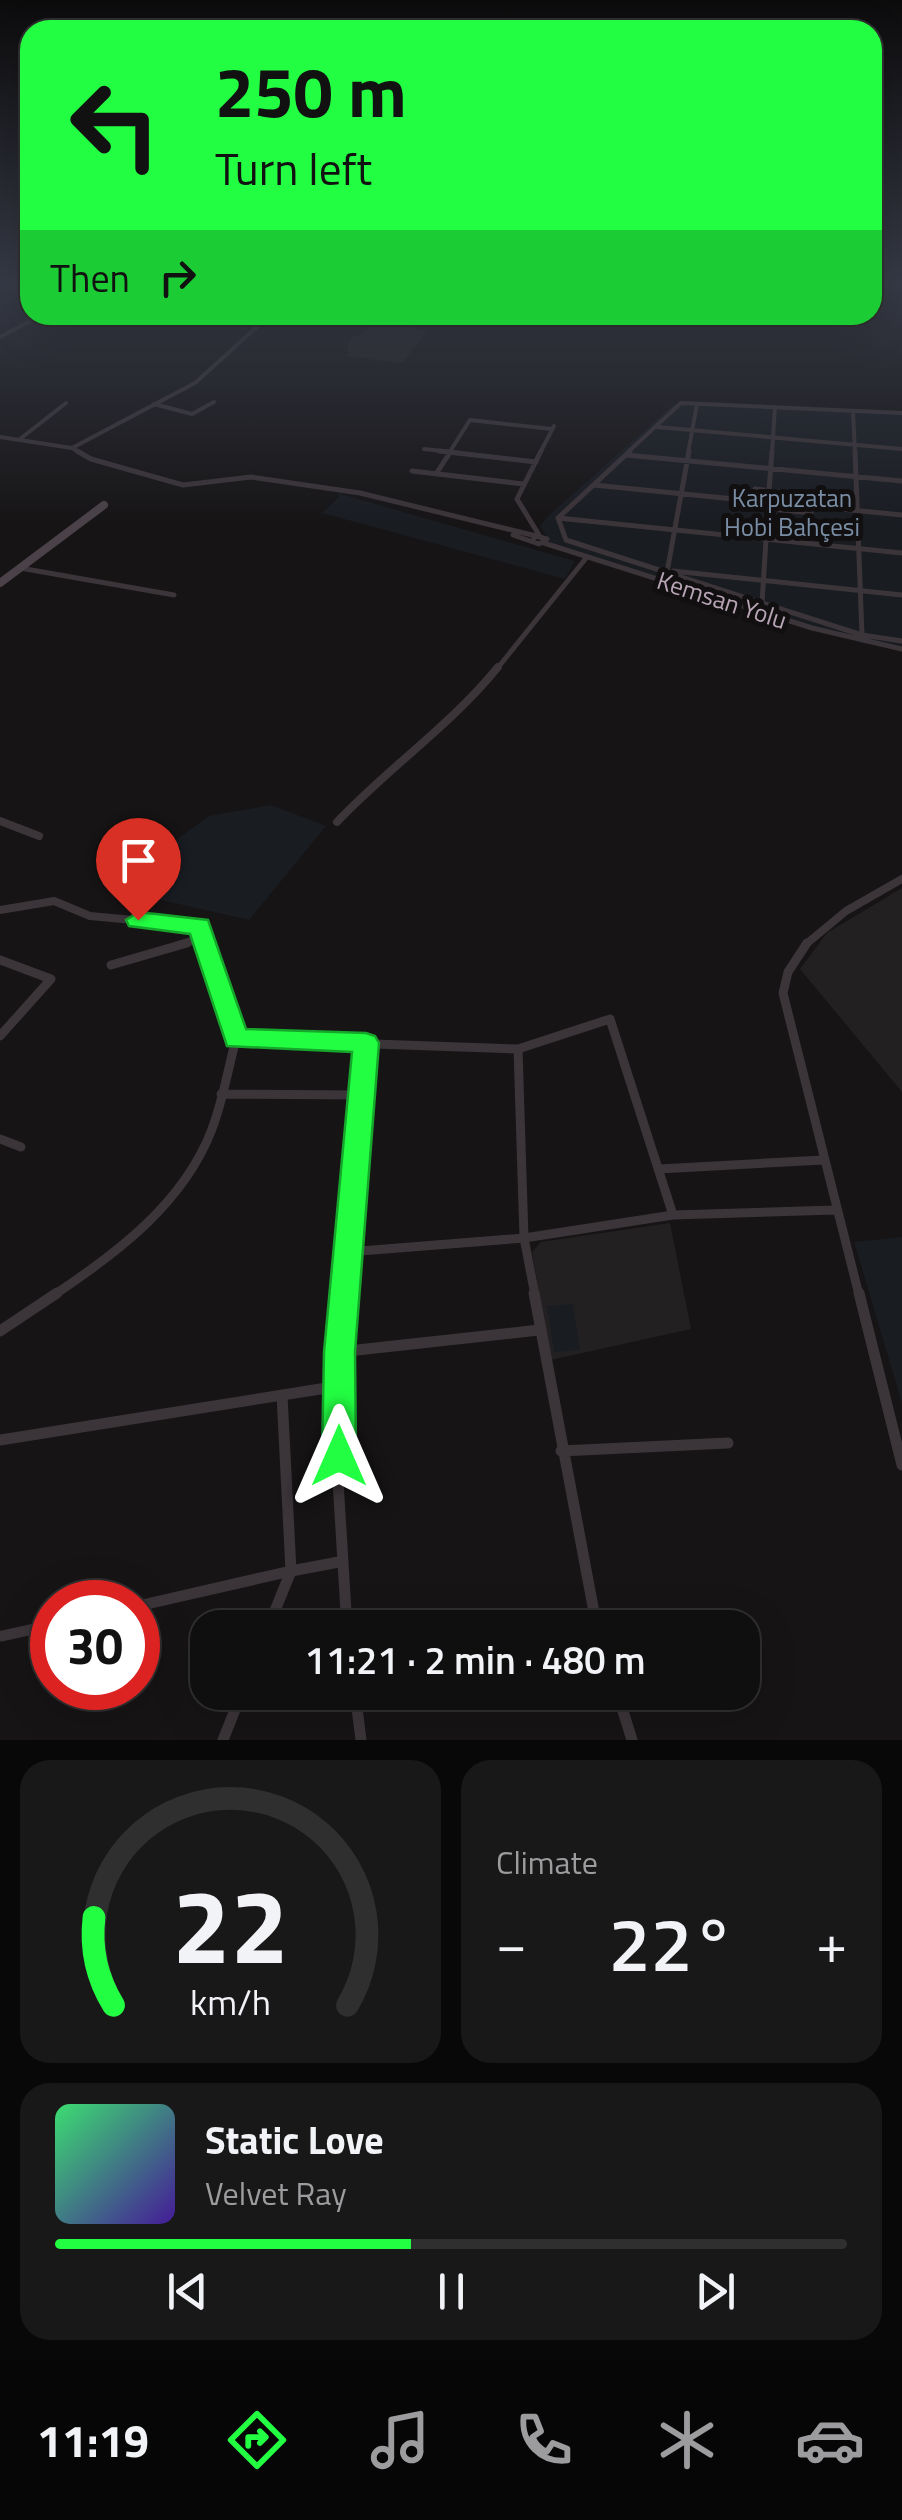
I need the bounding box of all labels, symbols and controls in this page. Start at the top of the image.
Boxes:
text: 250 m [215,38,407,144]
icon: left [50,60,180,190]
text: Turn left [215,134,372,202]
text: Then [50,249,130,307]
icon: right [150,250,205,305]
park label: Karpuzatan Hobi Bahçesi [724,479,860,546]
street label: Kemsan Yolu [652,561,792,639]
pin [96,818,181,921]
icon: arrive [111,833,166,888]
position arrow [287,1404,391,1508]
speed limit sign: 30 [30,1580,160,1710]
text: 11:21 · 2 min · 480 m [304,1631,646,1689]
text: Climate [496,1838,598,1886]
text: 22 [172,1845,289,2003]
text: 22° [608,1886,735,2000]
text: − [496,1901,527,1984]
text: + [816,1901,847,1984]
text: km/h [190,1974,271,2029]
text: Static Love [205,2111,384,2169]
text: Velvet Ray [205,2169,347,2217]
icon: previous [160,2264,215,2319]
icon: pause [424,2264,479,2319]
icon: next [688,2264,743,2319]
icon: directions [222,2405,292,2475]
icon: music [365,2405,435,2475]
icon: phone [509,2405,579,2475]
icon: climate [652,2405,722,2475]
icon: car [795,2405,865,2475]
text: 11:19 [37,2406,149,2474]

